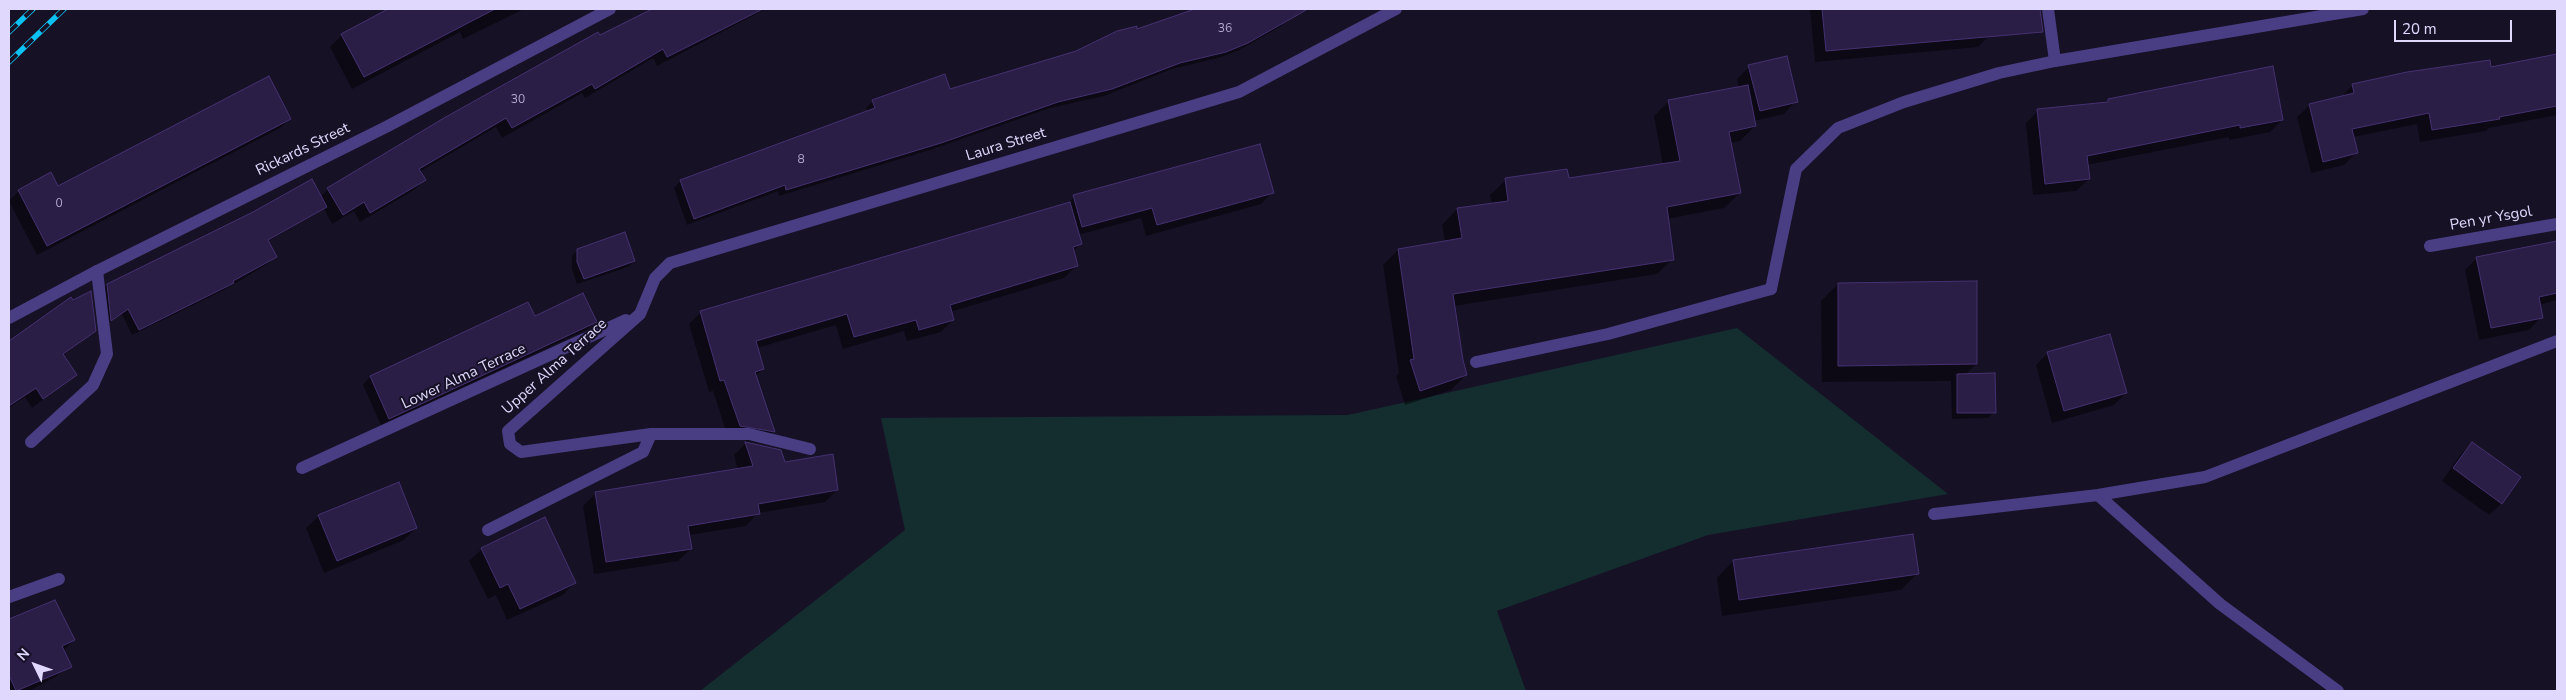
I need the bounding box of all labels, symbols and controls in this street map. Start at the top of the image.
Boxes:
scale bar [2396,10,2514,42]
text: 20 m [2402,19,2437,39]
house number: 36 [1218,22,1232,36]
house number: 30 [511,93,525,107]
street label: Rickards Street [253,120,353,180]
street label: Laura Street [964,124,1048,166]
house number: 8 [797,153,805,167]
house number: 0 [55,197,63,211]
street label: Pen yr Ysgol [2449,203,2533,235]
street label: Upper Alma Terrace [499,315,611,419]
street label: Lower Alma Terrace [399,340,529,414]
north arrow [10,640,60,690]
text: N [13,644,34,665]

